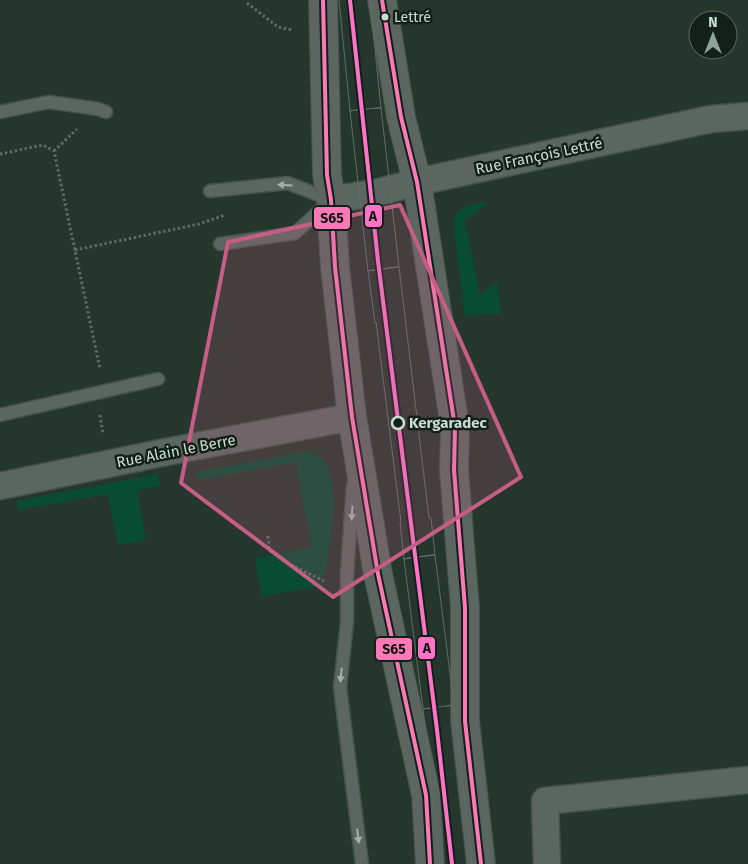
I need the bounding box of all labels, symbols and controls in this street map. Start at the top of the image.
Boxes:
place label: Lettré [394,9,431,26]
north arrow [688,10,738,60]
marker: Lettré [380,12,390,22]
text: N [708,14,718,31]
street label: Rue François Lettré [474,134,604,178]
one-way arrow [277,180,293,188]
line badge: A [364,204,383,228]
line badge: S65 [313,206,351,230]
text: A [368,208,378,225]
text: S65 [320,210,344,227]
place label: Kergaradec [409,414,487,432]
marker: Kergaradec [391,416,405,430]
street label: Rue Alain le Berre [115,431,237,471]
one-way arrow [347,505,355,521]
line badge: A [417,636,436,660]
line badge: S65 [375,637,413,661]
text: A [422,640,432,657]
text: S65 [382,641,406,658]
one-way arrow [337,667,345,683]
one-way arrow [354,828,362,844]

